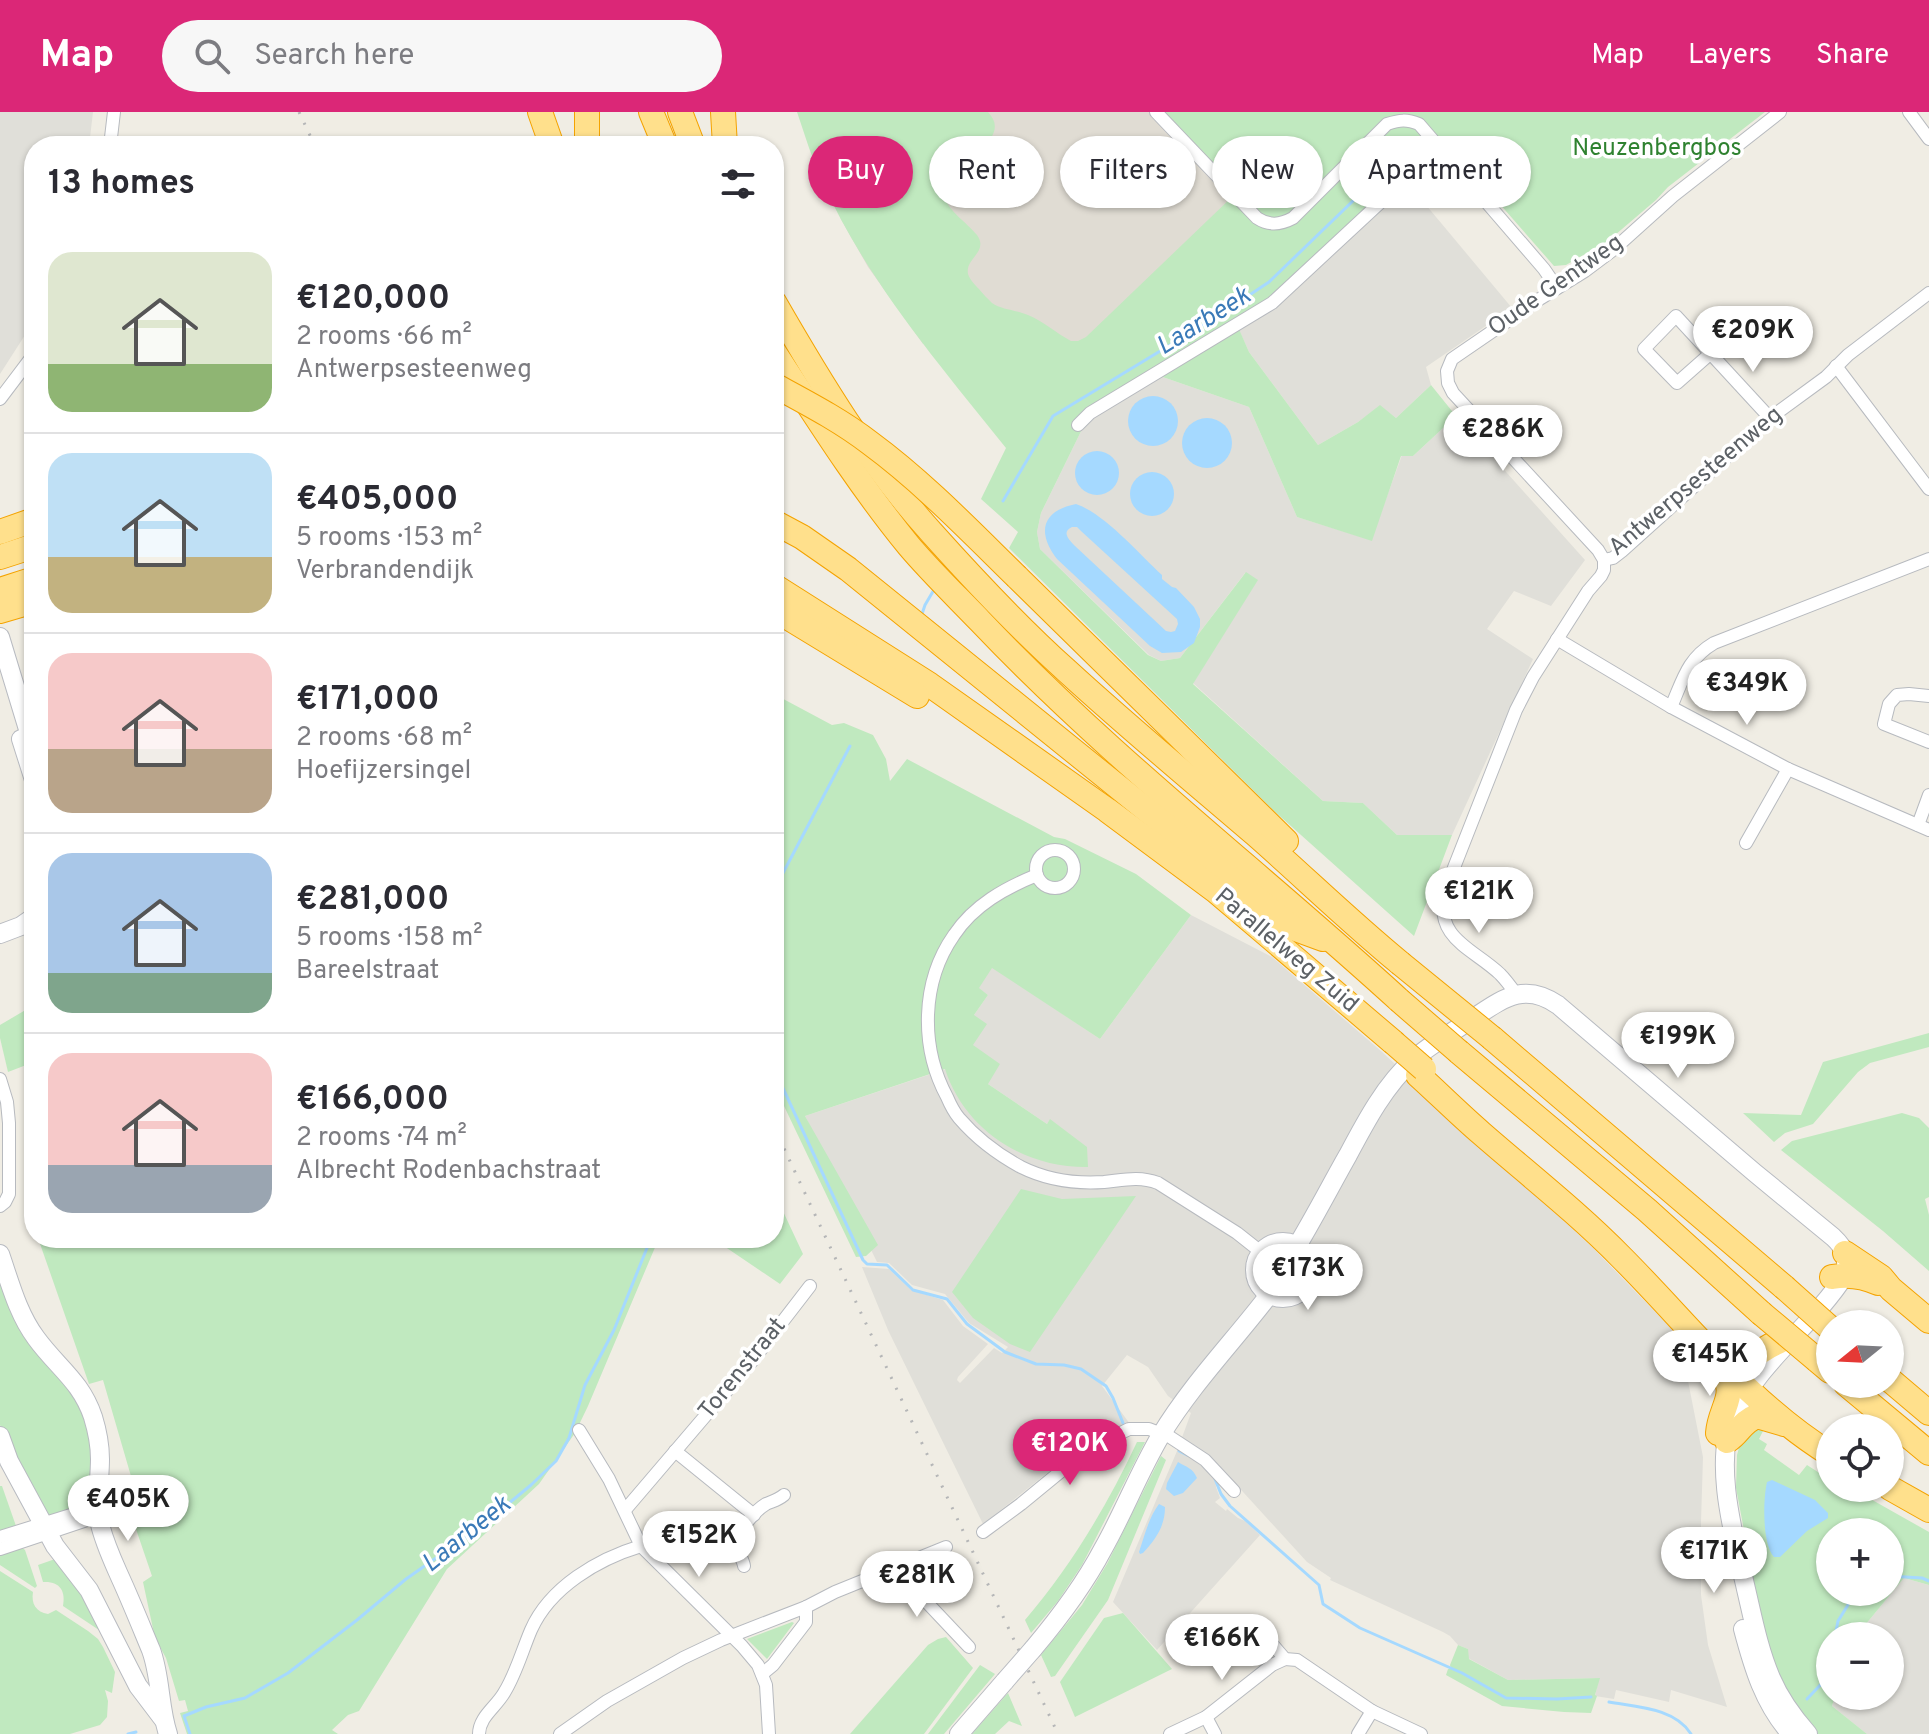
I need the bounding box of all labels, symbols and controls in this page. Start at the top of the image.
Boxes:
search box [162,20,722,92]
text: Map [40,32,114,81]
icon: search [190,34,234,78]
text: Search here [254,38,414,75]
text: Map [1591,38,1644,74]
text: Layers [1688,38,1772,74]
text: Share [1816,38,1889,74]
park label: Neuzenbergbos [1572,134,1742,164]
chip: Buy [808,136,913,208]
chip: Rent [929,136,1044,208]
chip: Filters [1060,136,1196,208]
chip: New [1212,136,1323,208]
chip: Apartment [1339,136,1531,208]
icon: filters [716,162,760,206]
text: 13 homes [48,163,195,206]
street label: Oude Gentweg [1483,228,1629,344]
text: €120,000 [296,278,450,321]
water label: Laarbeek [1151,280,1258,364]
icon: home [112,284,208,380]
pin: €209K [1697,306,1809,374]
text: €209K [1711,315,1795,348]
text: 2 rooms · 66 m² [296,321,472,354]
text: Antwerpsesteenweg [296,354,532,387]
street label: Antwerpsesteenweg [1603,401,1789,563]
pin: €286K [1447,405,1559,473]
text: €286K [1461,414,1545,447]
text: €405,000 [296,479,458,522]
icon: home [112,485,208,581]
text: 5 rooms · 153 m² [296,522,483,555]
text: Verbrandendijk [296,555,474,588]
pin: €349K [1691,659,1803,727]
text: €349K [1705,668,1789,701]
text: €171,000 [296,679,440,722]
icon: home [112,685,208,781]
text: 2 rooms · 68 m² [296,722,472,755]
text: Hoefijzersingel [296,755,471,788]
pin: €121K [1423,867,1535,935]
text: €121K [1443,876,1515,909]
text: €281,000 [296,879,449,922]
street label: Parallelweg Zuid [1208,882,1364,1020]
icon: home [112,885,208,981]
text: 5 rooms · 158 m² [296,922,483,955]
text: Bareelstraat [296,955,439,988]
pin: €199K [1622,1012,1734,1080]
text: €199K [1639,1021,1717,1054]
text: €166,000 [296,1079,449,1122]
icon: home [112,1085,208,1181]
text: 2 rooms · 74 m² [296,1122,467,1155]
text: Albrecht Rodenbachstraat [296,1155,601,1188]
pin: €173K [1252,1244,1364,1312]
text: €173K [1271,1253,1345,1286]
north arrow [1816,1310,1904,1398]
map controls [1816,1310,1904,1710]
street label: Torenstraat [693,1312,793,1426]
pin: €145K [1654,1330,1766,1398]
text: €145K [1671,1339,1749,1372]
button: locate [1816,1414,1904,1502]
pin: €120K [1014,1419,1126,1487]
text: €120K [1031,1428,1109,1461]
pin: €405K [72,1475,184,1543]
text: €405K [86,1484,170,1517]
water label: Laarbeek [416,1489,519,1581]
pin: €152K [643,1511,755,1579]
button: + [1816,1518,1904,1606]
text: €152K [660,1520,738,1553]
pin: €171K [1658,1527,1770,1595]
text: €171K [1679,1536,1749,1569]
pin: €281K [861,1551,973,1619]
text: €281K [878,1560,956,1593]
pin: €166K [1166,1614,1278,1682]
button: − [1816,1622,1904,1710]
text: €166K [1183,1623,1261,1656]

